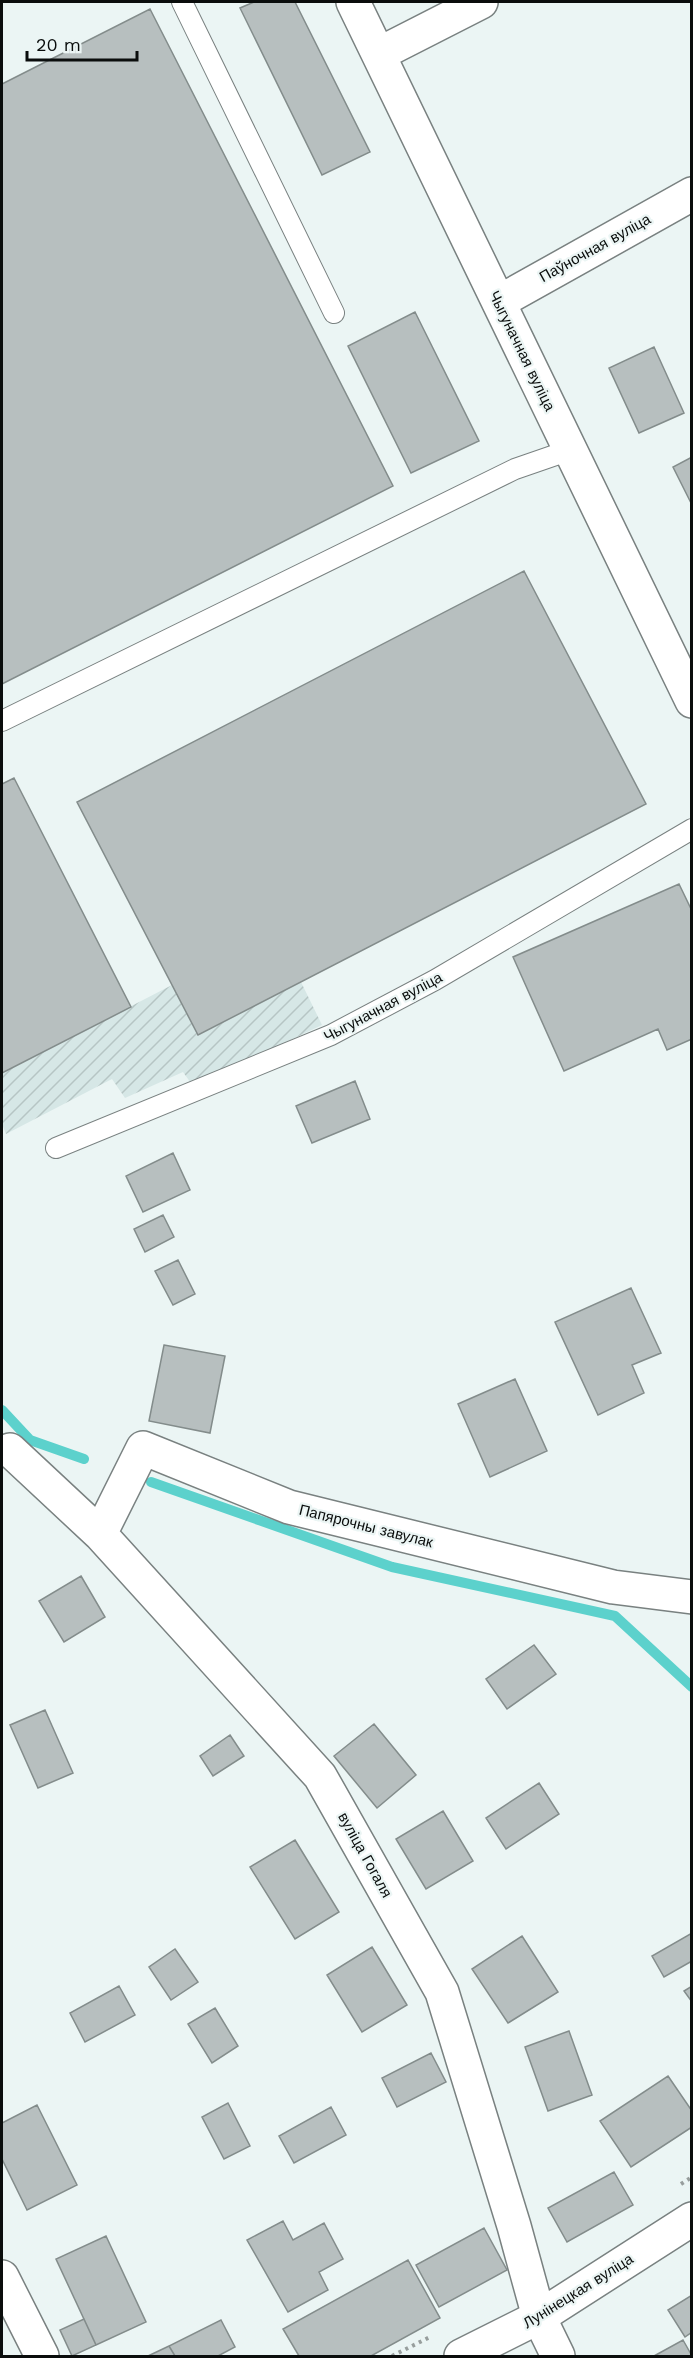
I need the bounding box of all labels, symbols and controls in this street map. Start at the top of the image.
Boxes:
scale bar [27,24,136,62]
text: 20 m [36,34,81,55]
street label: Паўночная вуліца [536,210,654,286]
street label: Чыгуначная вуліца [485,288,559,415]
street label: Чыгуначная вуліца [321,968,446,1046]
street label: Папярочны завулак [297,1501,435,1551]
street label: вуліца Гогаля [334,1809,396,1901]
street label: Лунінецкая вуліца [520,2249,637,2332]

